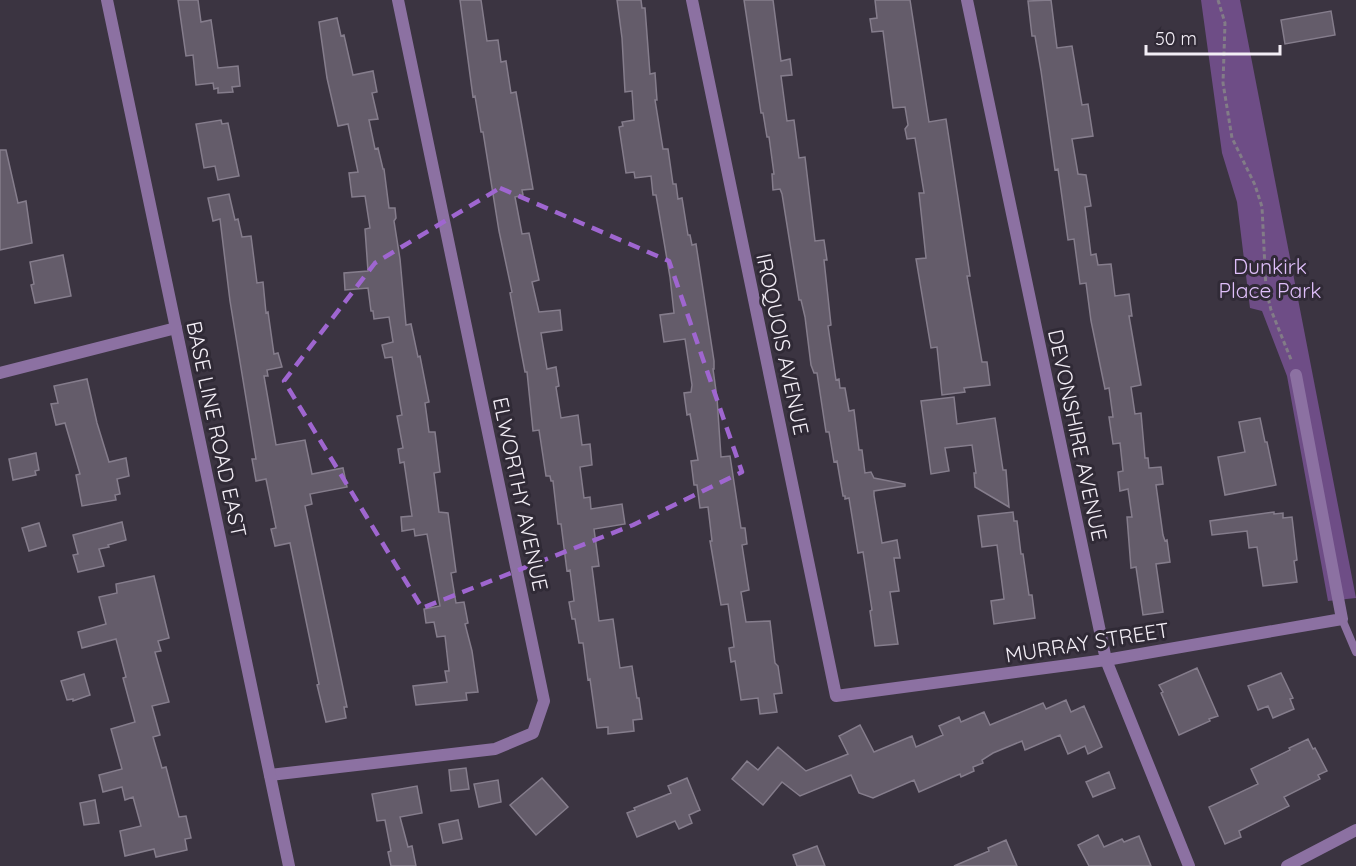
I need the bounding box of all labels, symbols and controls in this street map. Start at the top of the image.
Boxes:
scale bar [1146,18,1280,56]
text: 50 m [1155,27,1197,50]
street label: IROQUOIS AVENUE [751,251,815,437]
park label: Dunkirk Place Park [1218,253,1322,303]
street label: BASE LINE ROAD EAST [181,319,253,539]
street label: DEVONSHIRE AVENUE [1043,327,1113,543]
street label: ELWORTHY AVENUE [488,395,554,593]
street label: MURRAY STREET [1003,616,1171,668]

